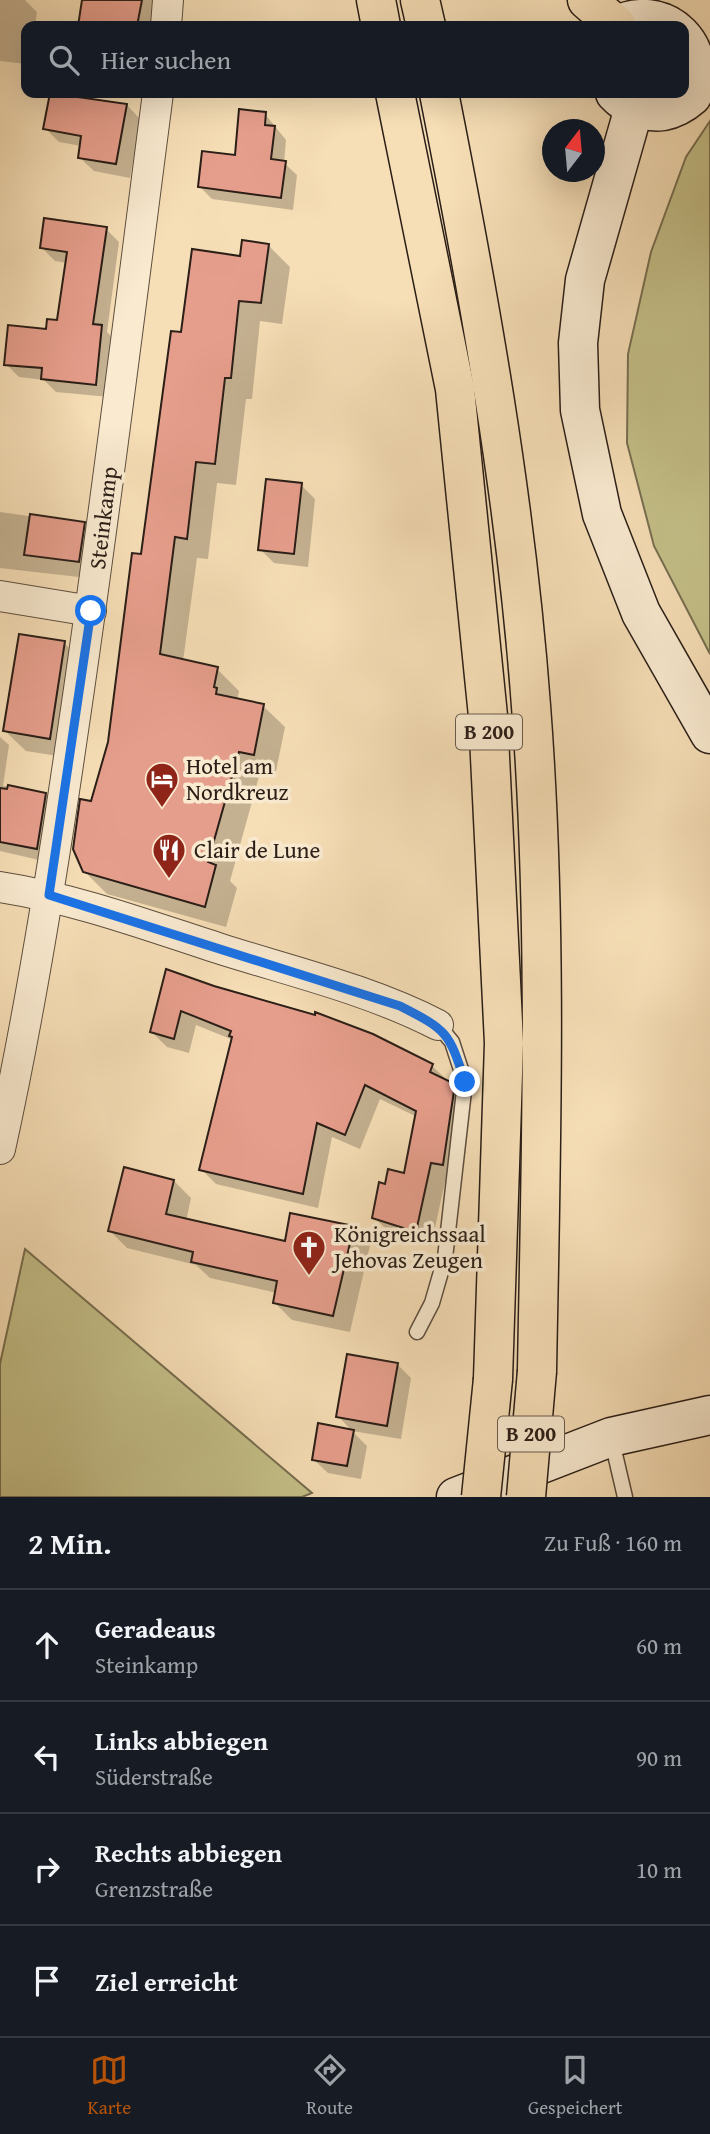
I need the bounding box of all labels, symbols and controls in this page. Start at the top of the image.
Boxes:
search box [21,21,689,98]
text: Hier suchen [101,40,231,79]
icon: search [45,41,83,79]
north arrow [542,119,605,182]
street label: Steinkamp [80,465,125,571]
route start [75,595,106,626]
road number: B 200 [456,714,522,750]
place label: Hotel am Nordkreuz [186,749,288,808]
hotel icon: Hotel am Nordkreuz [143,760,181,809]
restaurant icon: Clair de Lune [150,831,188,880]
place label: Clair de Lune [194,833,320,866]
route end [449,1066,480,1097]
place label: Königreichssaal Jehovas Zeugen [331,1217,486,1276]
church icon: Königreichssaal Jehovas Zeugen [290,1228,328,1277]
road number: B 200 [498,1416,564,1452]
text: 2 Min. [28,1521,111,1565]
text: Zu Fuß · 160 m [544,1526,682,1559]
text: Geradeaus [95,1609,216,1648]
icon: ahead [28,1626,66,1664]
text: 60 m [636,1629,682,1662]
text: Steinkamp [95,1648,198,1681]
text: Links abbiegen [95,1721,268,1760]
icon: left [28,1738,66,1776]
text: 90 m [636,1741,682,1774]
text: Süderstraße [95,1760,213,1793]
text: Rechts abbiegen [95,1833,282,1872]
icon: right [28,1850,66,1888]
text: 10 m [636,1853,682,1886]
text: Grenzstraße [95,1872,213,1905]
icon: arrive [28,1962,66,2000]
text: Ziel erreicht [95,1962,238,2001]
tab: Karte [88,2051,131,2121]
tab: Route [306,2051,353,2121]
tab: Gespeichert [528,2051,622,2121]

